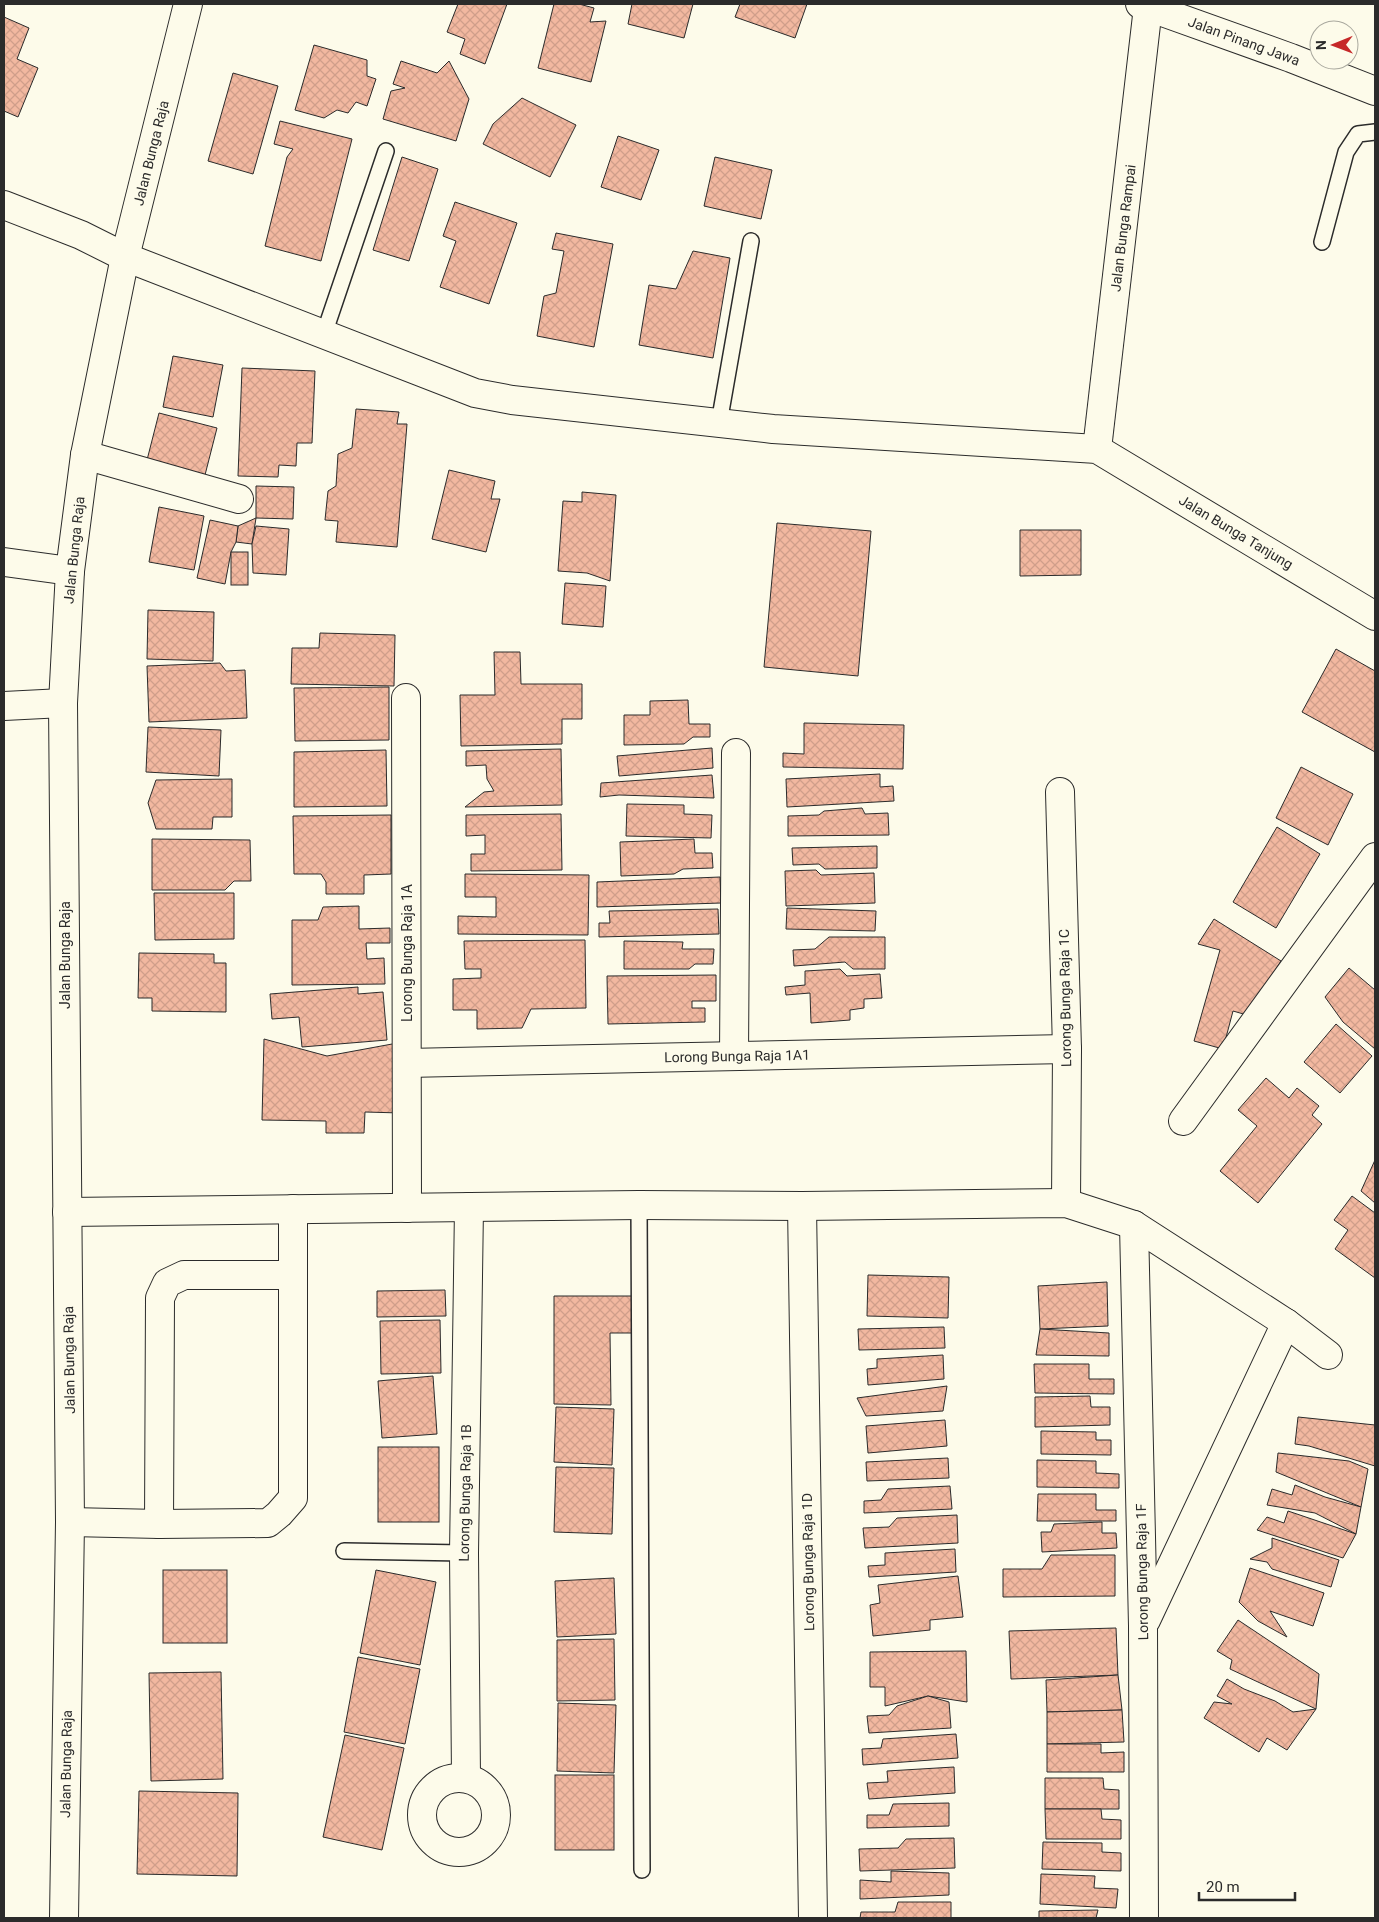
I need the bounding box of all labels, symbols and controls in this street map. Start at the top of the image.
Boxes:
street label: Jalan Pinang Jawa [1186,13,1302,69]
north arrow [1309,20,1359,70]
text: N [1313,40,1329,50]
street label: Jalan Bunga Raja [130,99,172,207]
street label: Jalan Bunga Rampai [1107,163,1139,293]
street label: Jalan Bunga Tanjung [1176,492,1296,572]
street label: Jalan Bunga Raja [60,496,88,604]
street label: Lorong Bunga Raja 1A [399,884,415,1022]
street label: Jalan Bunga Raja [57,901,73,1009]
street label: Lorong Bunga Raja 1C [1056,929,1074,1067]
street label: Lorong Bunga Raja 1A1 [664,1047,810,1065]
street label: Jalan Bunga Raja [60,1306,78,1414]
street label: Lorong Bunga Raja 1B [456,1424,474,1562]
street label: Lorong Bunga Raja 1D [799,1493,817,1631]
street label: Lorong Bunga Raja 1F [1133,1503,1151,1640]
street label: Jalan Bunga Raja [57,1710,75,1818]
scale bar [1199,1870,1295,1902]
text: 20 m [1206,1878,1240,1896]

